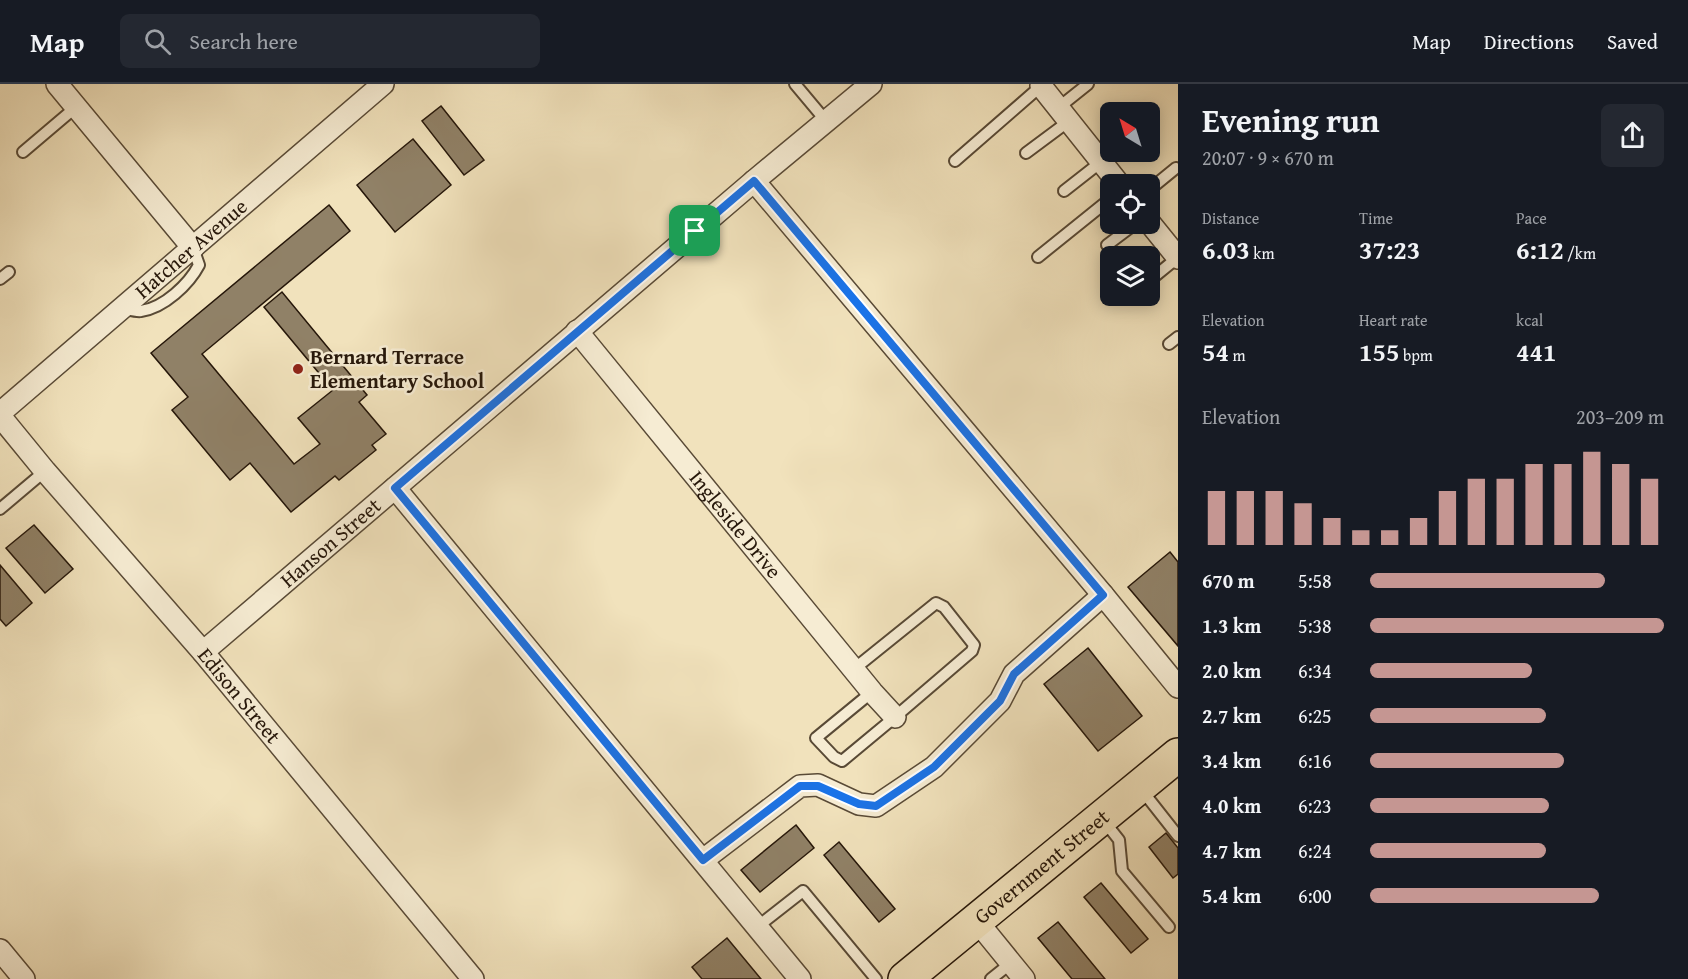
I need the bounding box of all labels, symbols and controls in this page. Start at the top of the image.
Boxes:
search box [120,14,540,68]
text: Map [30,21,84,62]
icon: search [141,25,174,58]
text: Search here [189,25,298,57]
text: Map [1412,26,1451,57]
text: Directions [1484,26,1574,57]
text: Saved [1607,26,1658,57]
text: Evening run [1202,96,1379,144]
north arrow [1100,102,1160,162]
map controls [1100,102,1160,306]
button: share [1601,104,1664,167]
text: 20:07 · 9 × 670 m [1202,143,1334,172]
button: locate [1100,174,1160,234]
street label: Hatcher Avenue [128,191,254,306]
pin [669,205,720,256]
text: Distance [1202,206,1259,230]
text: Time [1359,206,1393,230]
text: Pace [1516,206,1547,230]
icon: arrive [678,214,711,247]
text: 6.03 [1202,230,1250,269]
text: 37:23 [1359,230,1420,269]
text: 6:12 [1516,230,1564,269]
text: km [1250,241,1274,265]
text: /km [1564,241,1596,265]
button: layers [1100,246,1160,306]
text: Elevation [1202,308,1265,332]
text: Heart rate [1359,308,1428,332]
text: kcal [1516,308,1543,332]
text: 54 [1202,332,1229,371]
text: 155 [1359,332,1399,371]
text: 441 [1516,332,1556,371]
place label: Bernard Terrace Elementary School [310,341,485,396]
text: m [1229,343,1246,367]
text: bpm [1399,343,1433,367]
marker: Bernard Terrace Elementary School [291,362,305,376]
text: Elevation [1202,402,1280,431]
text: 203–209 m [1576,402,1664,431]
street label: Ingleside Drive [682,464,789,585]
street label: Hanson Street [273,490,388,595]
text: 670 m [1202,566,1255,595]
text: 5:58 [1298,566,1332,595]
text: 1.3 km [1202,611,1261,640]
text: 5:38 [1298,611,1332,640]
street label: Edison Street [190,641,289,751]
text: 2.0 km [1202,656,1261,685]
text: 6:34 [1298,656,1332,685]
text: 2.7 km [1202,701,1261,730]
text: 6:25 [1298,701,1332,730]
text: 3.4 km [1202,746,1261,775]
text: 6:16 [1298,746,1332,775]
text: 4.0 km [1202,791,1261,820]
text: 6:23 [1298,791,1332,820]
street label: Government Street [967,801,1116,931]
text: 4.7 km [1202,836,1261,865]
text: 6:24 [1298,836,1332,865]
text: 5.4 km [1202,881,1261,910]
text: 6:00 [1298,881,1332,910]

